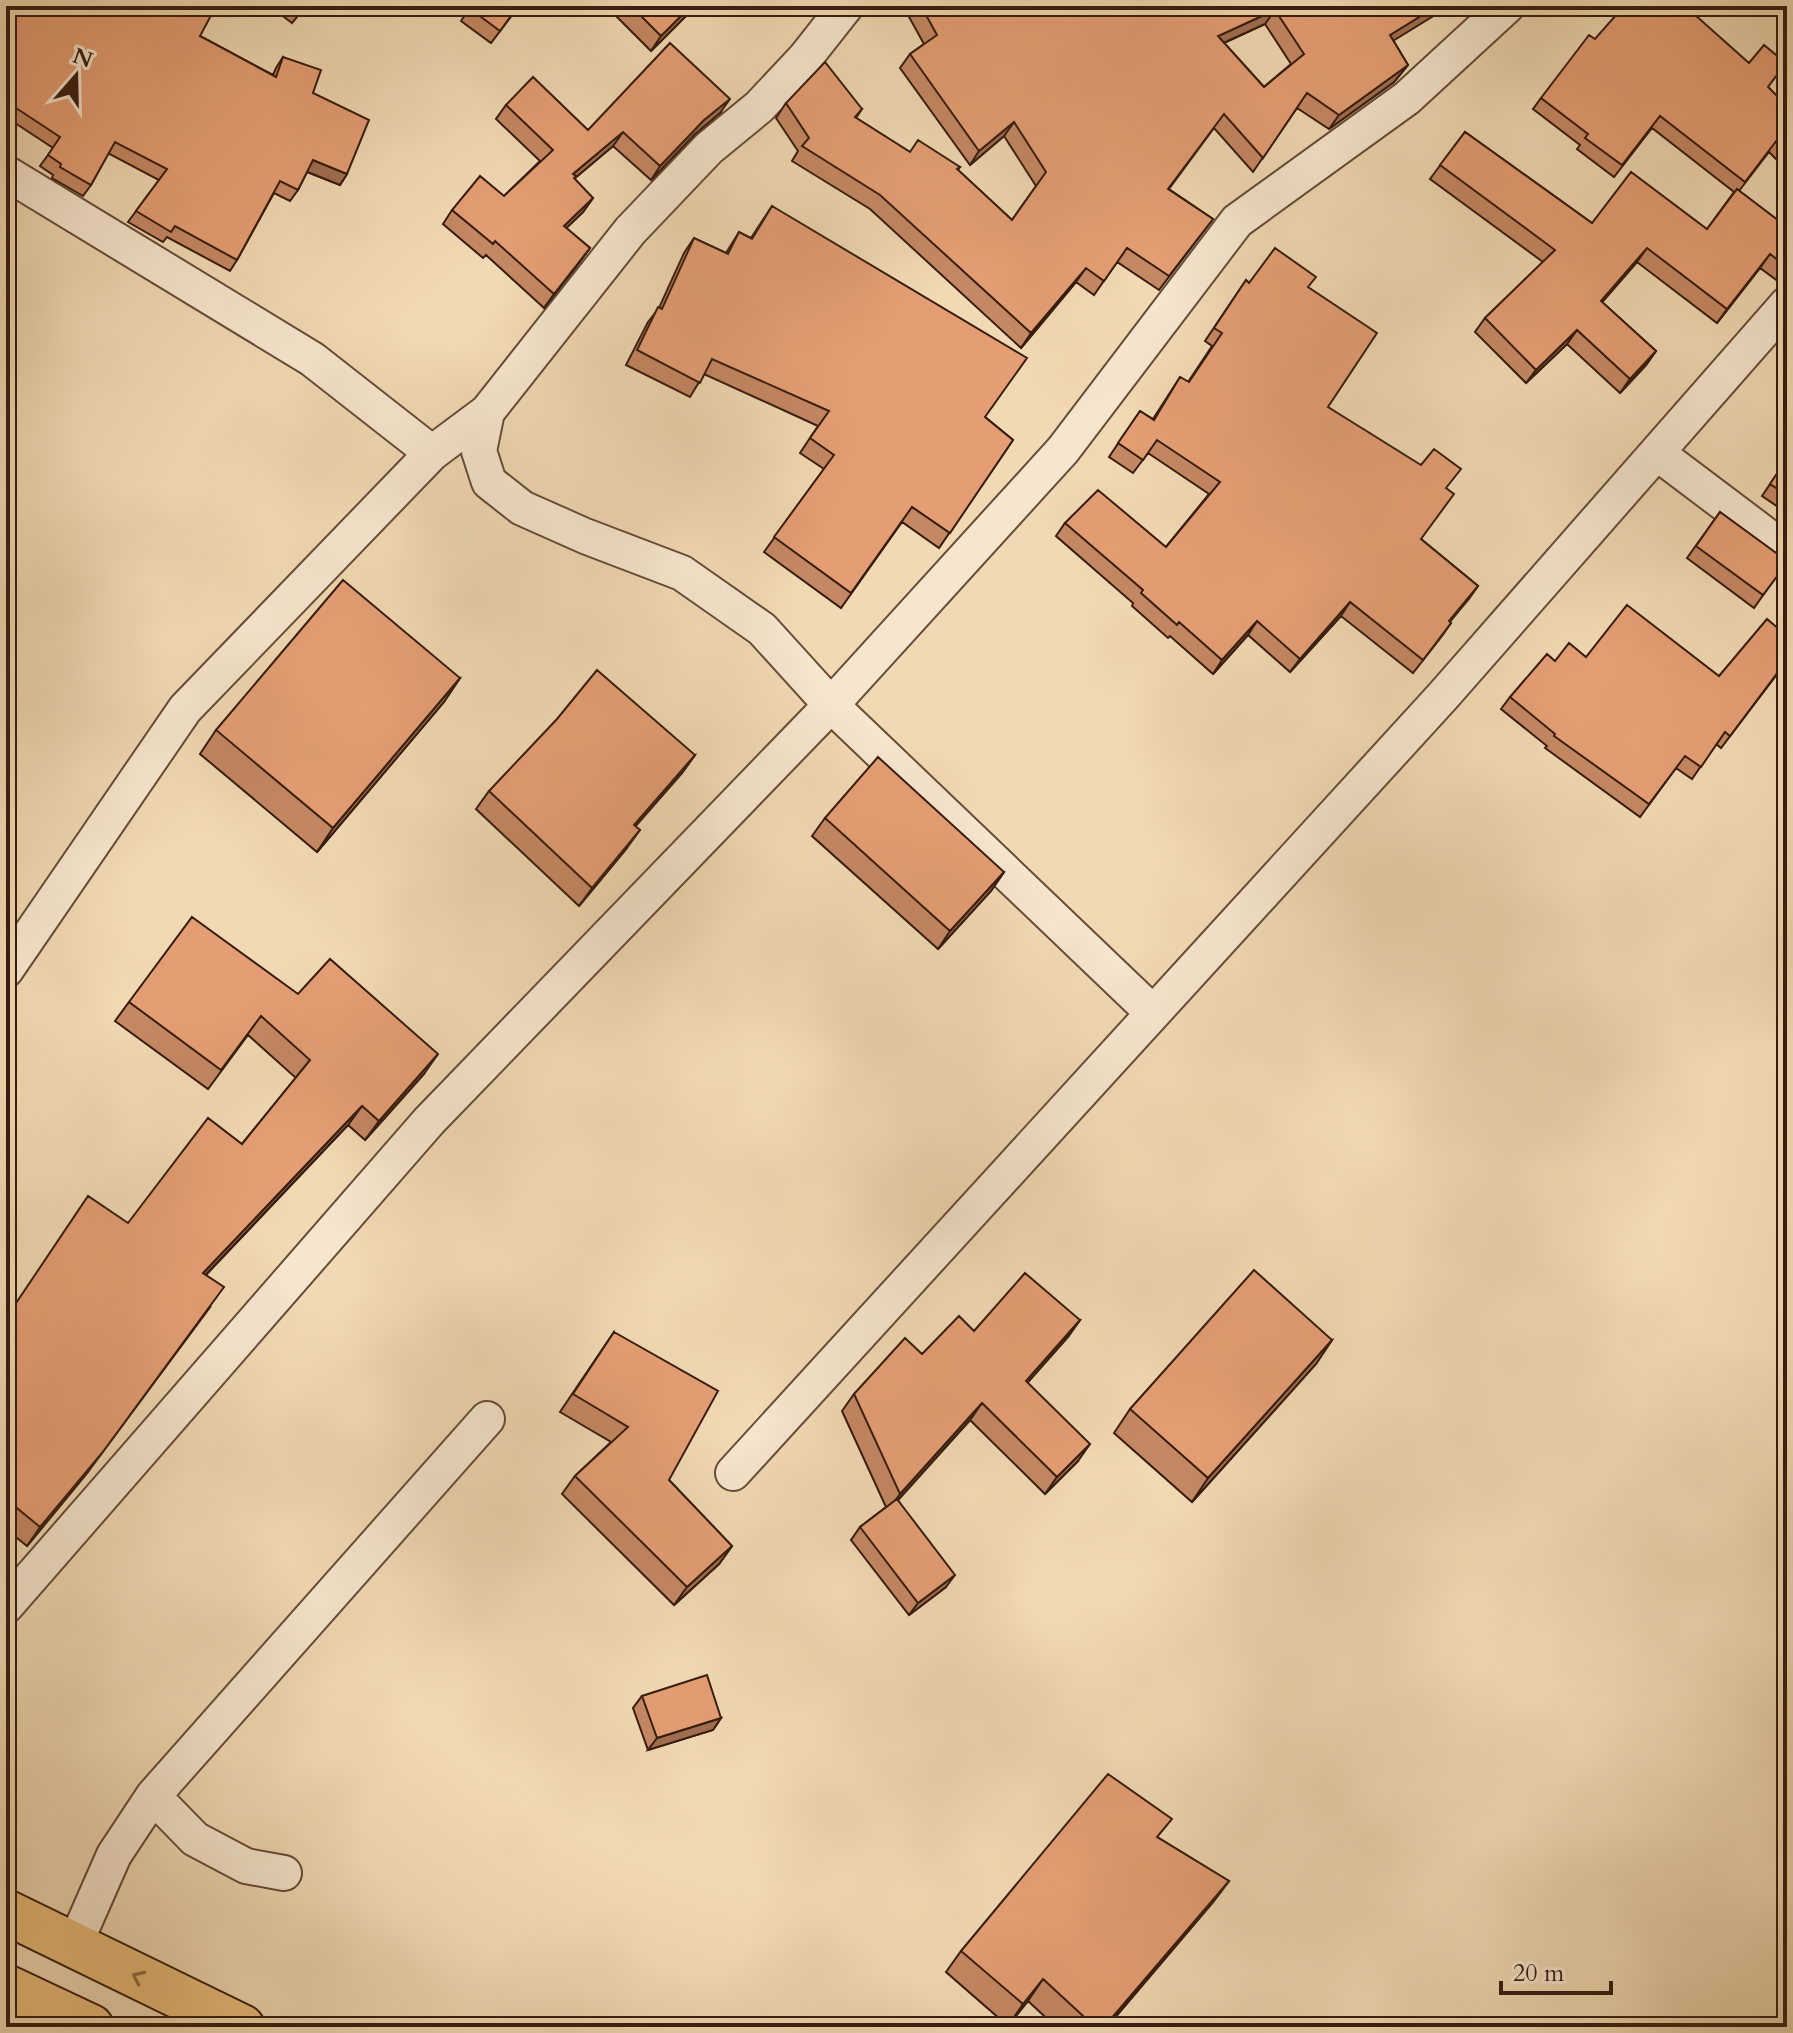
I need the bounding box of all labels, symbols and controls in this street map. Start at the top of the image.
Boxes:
north arrow [36,36,116,116]
text: N [68,41,97,76]
scale bar [1501,1945,1611,1995]
text: 20 m [1513,1957,1565,1990]
one-way arrow [132,1971,146,1987]

